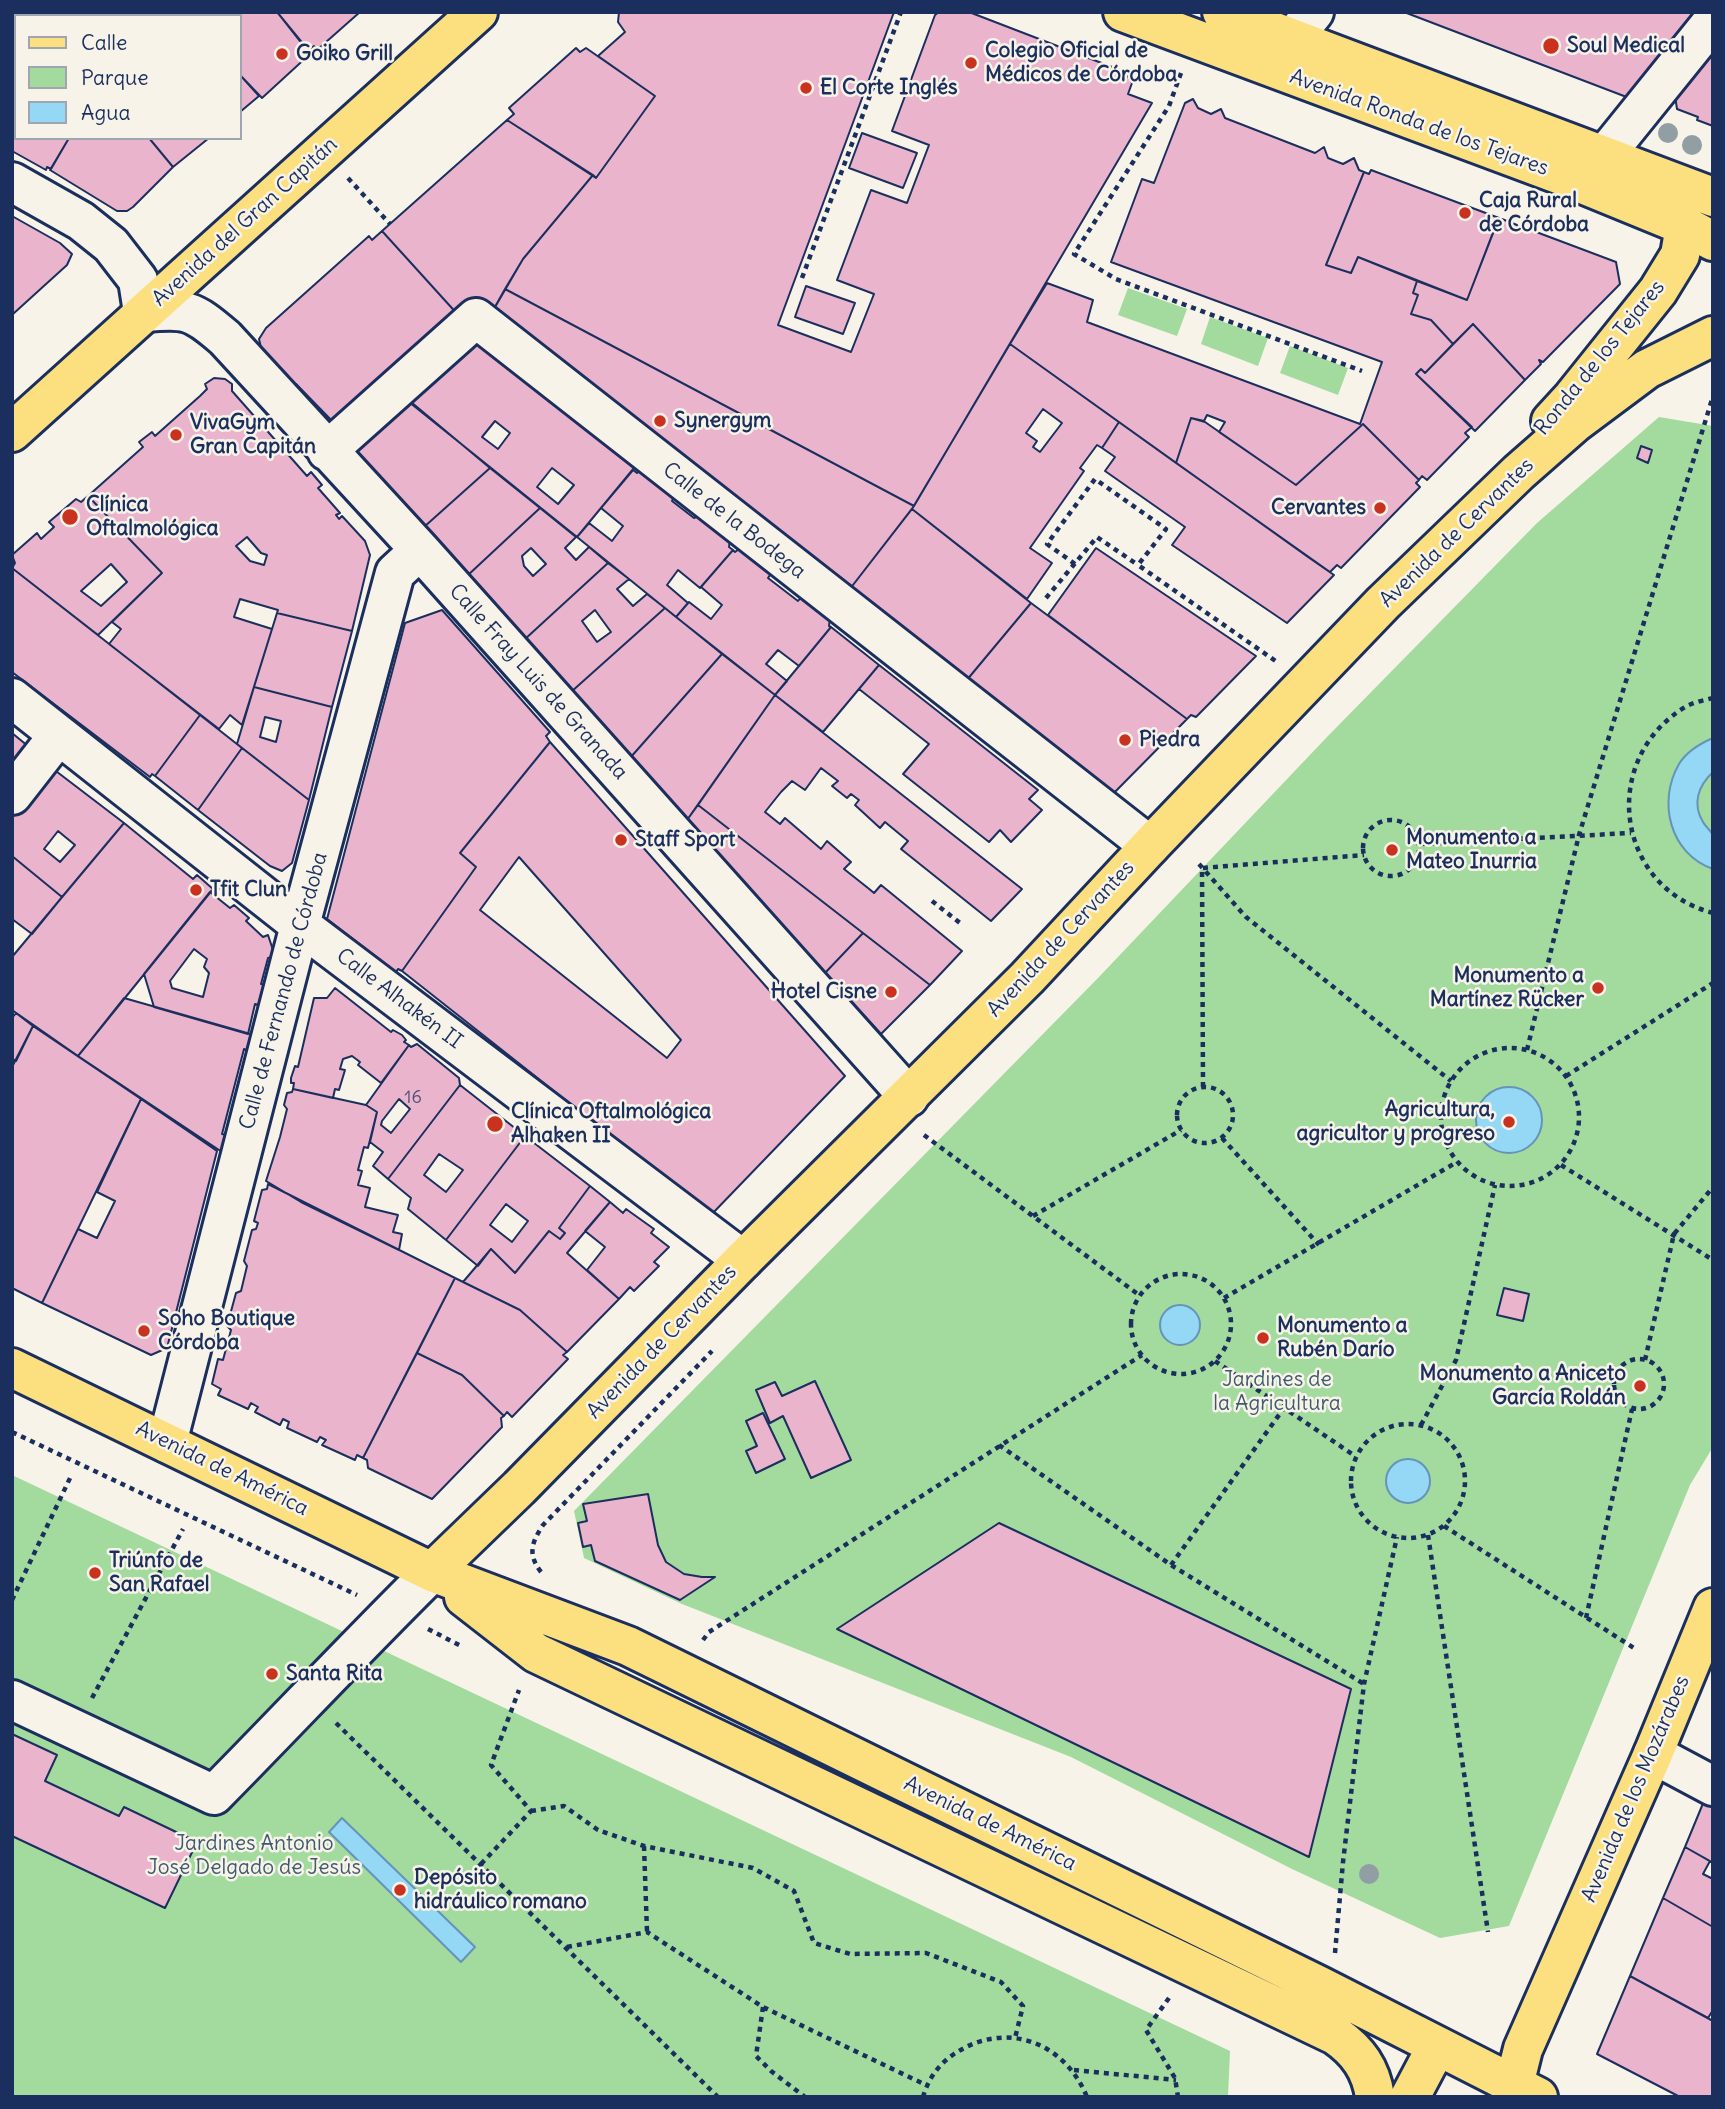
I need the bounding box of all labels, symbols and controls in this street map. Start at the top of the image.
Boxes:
legend [14,14,242,140]
text: Calle [81,29,127,56]
place label: Soul Medical [1567,33,1685,59]
marker: Soul Medical [1541,36,1561,56]
place label: Colegio Oficial de Médicos de Córdoba [985,38,1177,88]
place label: Goiko Grill [296,41,393,67]
marker: Goiko Grill [274,46,290,62]
marker: Colegio Oficial de Médicos de Córdoba [963,55,979,71]
text: Parque [81,64,149,91]
street label: Avenida Ronda de los Tejares [1286,64,1552,182]
place label: El Corte Inglés [820,75,958,101]
marker: El Corte Inglés [798,80,814,96]
text: Agua [81,99,130,126]
street label: Avenida del Gran Capitán [147,132,343,312]
place label: Caja Rural de Córdoba [1479,188,1589,238]
marker: Caja Rural de Córdoba [1457,205,1473,221]
street label: Ronda de los Tejares [1530,275,1670,441]
place label: Synergym [674,408,771,434]
place label: VivaGym Gran Capitán [190,410,316,460]
marker: Synergym [652,413,668,429]
marker: VivaGym Gran Capitán [168,427,184,443]
street label: Avenida de Cervantes [1375,453,1539,613]
street label: Calle de la Bodega [658,457,810,585]
place label: Clínica Oftalmológica [86,492,219,542]
place label: Cervantes [1271,495,1366,521]
marker: Cervantes [1372,500,1388,516]
marker: Clínica Oftalmológica [60,507,80,527]
street label: Calle Fray Luis de Granada [443,579,633,785]
place label: Piedra [1139,727,1200,753]
marker: Piedra [1117,732,1133,748]
place label: Monumento a Mateo Inurria [1406,825,1537,875]
place label: Staff Sport [635,827,735,853]
marker: Staff Sport [613,832,629,848]
marker: Monumento a Mateo Inurria [1384,842,1400,858]
street label: Calle de Fernando de Córdoba [235,850,333,1132]
street label: Avenida de Cervantes [982,856,1140,1022]
place label: Tfit Clun [210,877,287,903]
marker: Tfit Clun [188,882,204,898]
street label: Calle Alhakén II [331,944,467,1054]
place label: Monumento a Martínez Rücker [1430,963,1584,1013]
place label: Hotel Cisne [771,979,877,1005]
marker: Monumento a Martínez Rücker [1590,980,1606,996]
marker: Hotel Cisne [883,984,899,1000]
house number: 16 [404,1087,422,1109]
place label: Agricultura, agricultor y progreso [1297,1097,1495,1147]
place label: Clínica Oftalmológica Alhaken II [511,1099,711,1149]
marker: Clínica Oftalmológica Alhaken II [485,1114,505,1134]
marker: Agricultura, agricultor y progreso [1501,1114,1517,1130]
street label: Avenida de Cervantes [582,1260,742,1424]
place label: Soho Boutique Córdoba [158,1306,295,1356]
place label: Monumento a Rubén Darío [1277,1313,1408,1363]
marker: Soho Boutique Córdoba [136,1323,152,1339]
marker: Monumento a Rubén Darío [1255,1330,1271,1346]
place label: Monumento a Aniceto García Roldán [1420,1361,1626,1411]
park label: Jardines de la Agricultura [1213,1367,1341,1417]
marker: Monumento a Aniceto García Roldán [1632,1378,1648,1394]
street label: Avenida de América [132,1416,312,1522]
place label: Triúnfo de San Rafael [109,1548,210,1598]
marker: Triúnfo de San Rafael [87,1565,103,1581]
place label: Santa Rita [286,1661,383,1687]
marker: Santa Rita [264,1666,280,1682]
street label: Avenida de los Mozárabes [1577,1672,1695,1906]
street label: Avenida de América [900,1771,1080,1877]
park label: Jardines Antonio José Delgado de Jesús [147,1831,361,1881]
place label: Depósito hidráulico romano [414,1865,587,1915]
marker: Depósito hidráulico romano [392,1882,408,1898]

